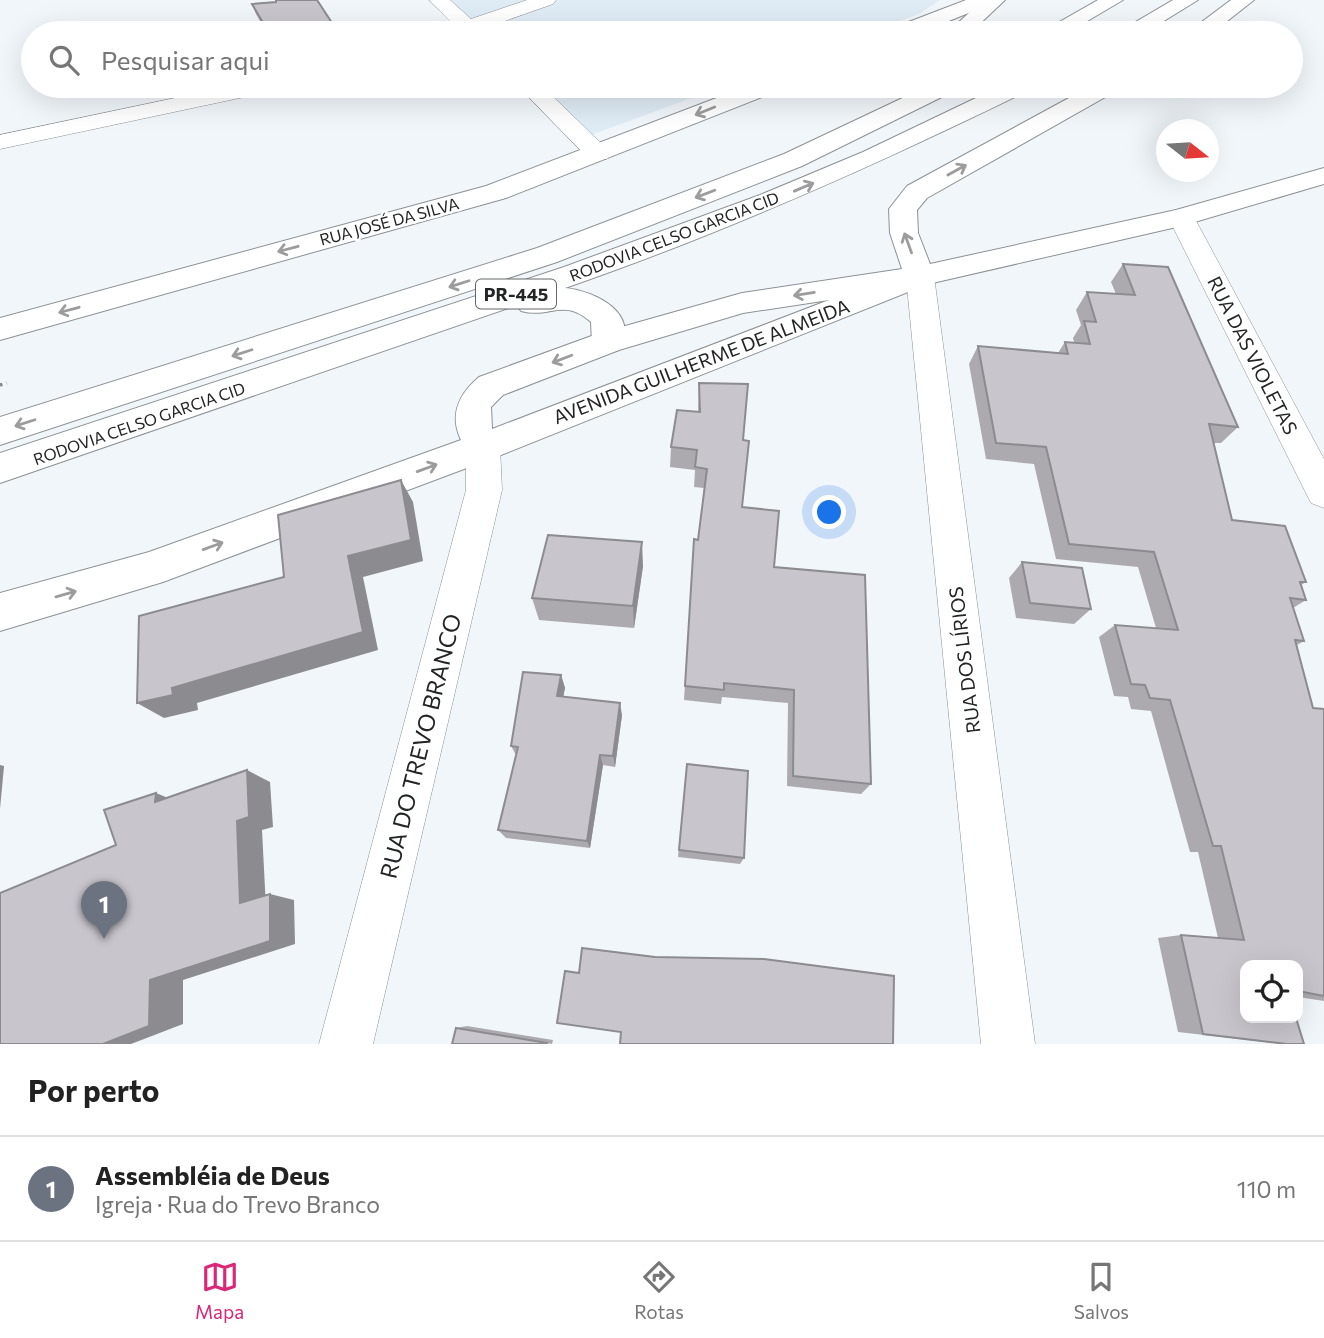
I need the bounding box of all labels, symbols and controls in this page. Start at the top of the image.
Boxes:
search box [21,21,1303,98]
icon: search [45,41,83,79]
text: Pesquisar aqui [101,44,270,75]
one-way arrow [695,105,717,118]
north arrow [1156,119,1219,182]
one-way arrow [947,163,967,177]
one-way arrow [793,179,814,192]
street label: RODOVIA CELSO GARCIA CID [567,187,781,285]
one-way arrow [695,189,717,201]
street label: RUA JOSÉ DA SILVA [317,193,461,249]
one-way arrow [901,233,913,255]
one-way arrow [278,243,300,256]
street label: RUA DAS VIOLETAS [1203,272,1303,438]
one-way arrow [448,278,470,291]
road number: PR-445 [476,280,556,308]
one-way arrow [793,287,816,300]
street label: AVENIDA GUILHERME DE ALMEIDA [550,294,852,428]
one-way arrow [58,304,81,317]
one-way arrow [231,347,253,360]
one-way arrow [551,354,573,367]
street label: RODOVIA CELSO GARCIA CID [31,378,247,468]
one-way arrow [15,417,37,430]
one-way arrow [415,460,437,473]
your location [812,495,846,529]
one-way arrow [202,539,224,552]
street label: RUA DOS LÍRIOS [944,585,984,735]
one-way arrow [54,586,76,599]
street label: RUA DO TREVO BRANCO [374,611,466,881]
pin: 1 [81,881,127,939]
map controls [1240,960,1303,1023]
button: locate [1240,960,1303,1023]
text: Por perto [28,1071,160,1108]
text: Assembléia de Deus [95,1159,330,1190]
text: 1 [46,1175,56,1203]
text: 110 m [1237,1175,1296,1203]
text: Igreja · Rua do Trevo Branco [95,1190,380,1218]
tab: Mapa [195,1258,244,1323]
tab: Rotas [634,1258,684,1323]
tab: Salvos [1074,1258,1129,1323]

